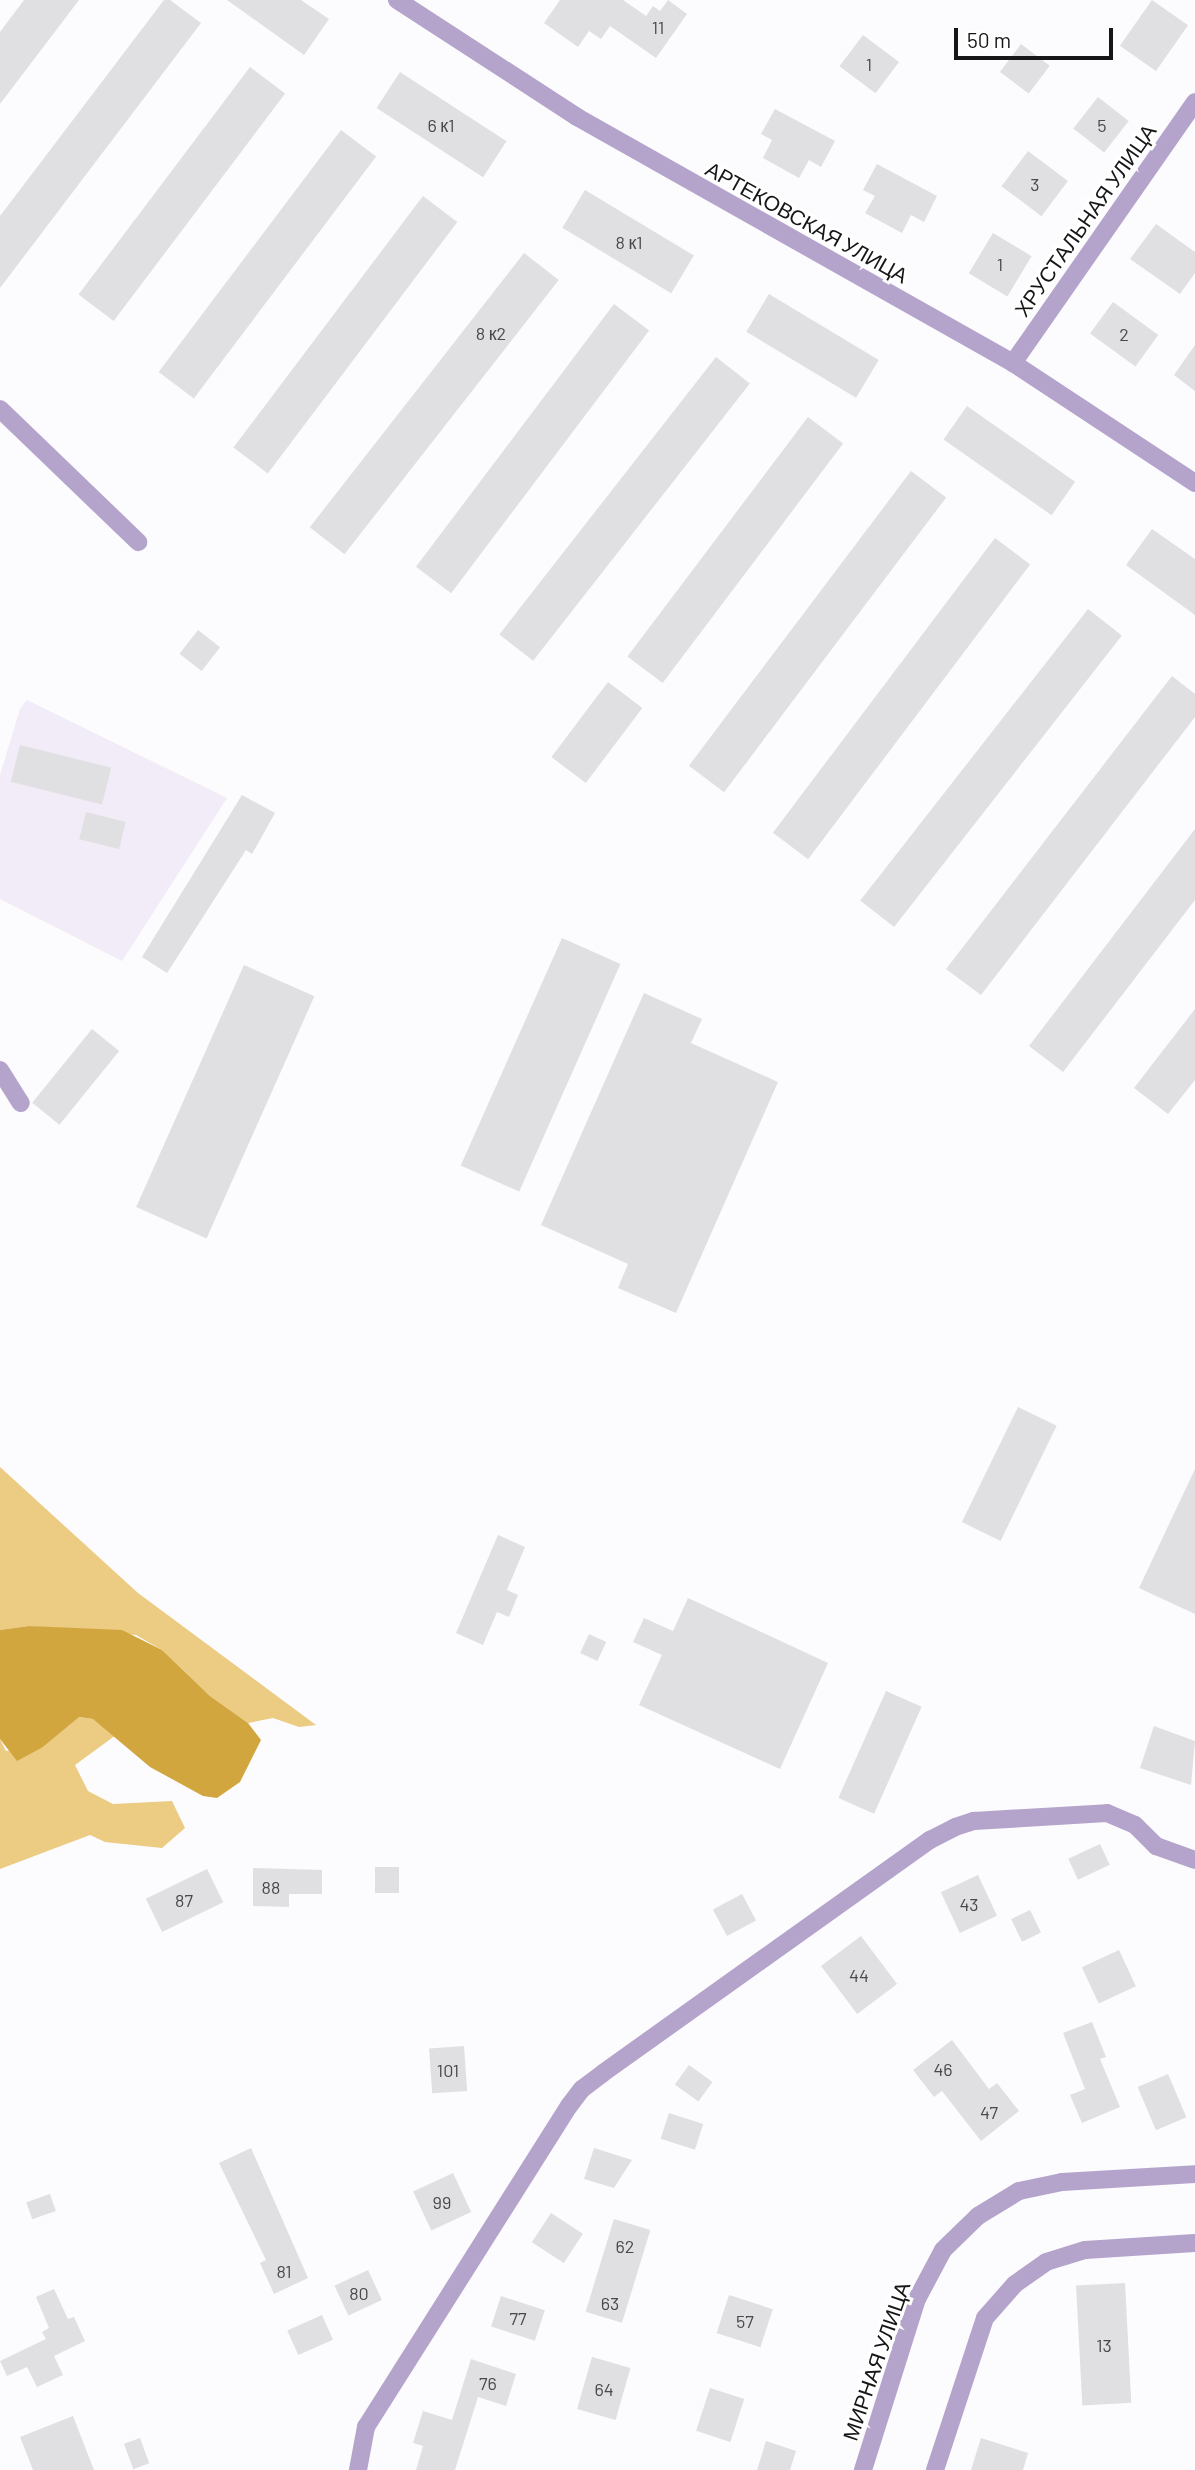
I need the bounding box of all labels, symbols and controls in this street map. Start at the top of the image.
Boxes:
scale bar [957,14,1116,58]
house number: 11 [652,16,664,38]
text: 50 m [967,27,1011,52]
house number: 1 [866,53,872,75]
house number: 6 к1 [427,114,455,136]
house number: 5 [1097,114,1107,136]
street label: ХРУСТАЛЬНАЯ УЛИЦА [1009,119,1161,321]
street label: АРТЕКОВСКАЯ УЛИЦА [701,156,913,288]
house number: 3 [1030,173,1040,195]
house number: 8 к1 [615,231,643,253]
house number: 1 [997,253,1003,275]
house number: 8 к2 [476,322,506,344]
house number: 2 [1119,323,1129,345]
house number: 88 [262,1876,280,1898]
house number: 87 [175,1889,193,1911]
house number: 43 [959,1893,979,1915]
house number: 44 [849,1964,869,1986]
house number: 46 [933,2058,953,2080]
house number: 101 [437,2059,459,2081]
house number: 47 [980,2101,998,2123]
house number: 99 [433,2191,451,2213]
house number: 62 [616,2235,634,2257]
house number: 81 [276,2260,292,2282]
street label: МИРНАЯ УЛИЦА [837,2278,915,2444]
house number: 80 [349,2282,369,2304]
house number: 63 [601,2292,619,2314]
house number: 77 [509,2307,527,2329]
house number: 57 [736,2310,754,2332]
house number: 13 [1096,2334,1112,2356]
house number: 76 [479,2372,497,2394]
house number: 64 [594,2378,614,2400]

